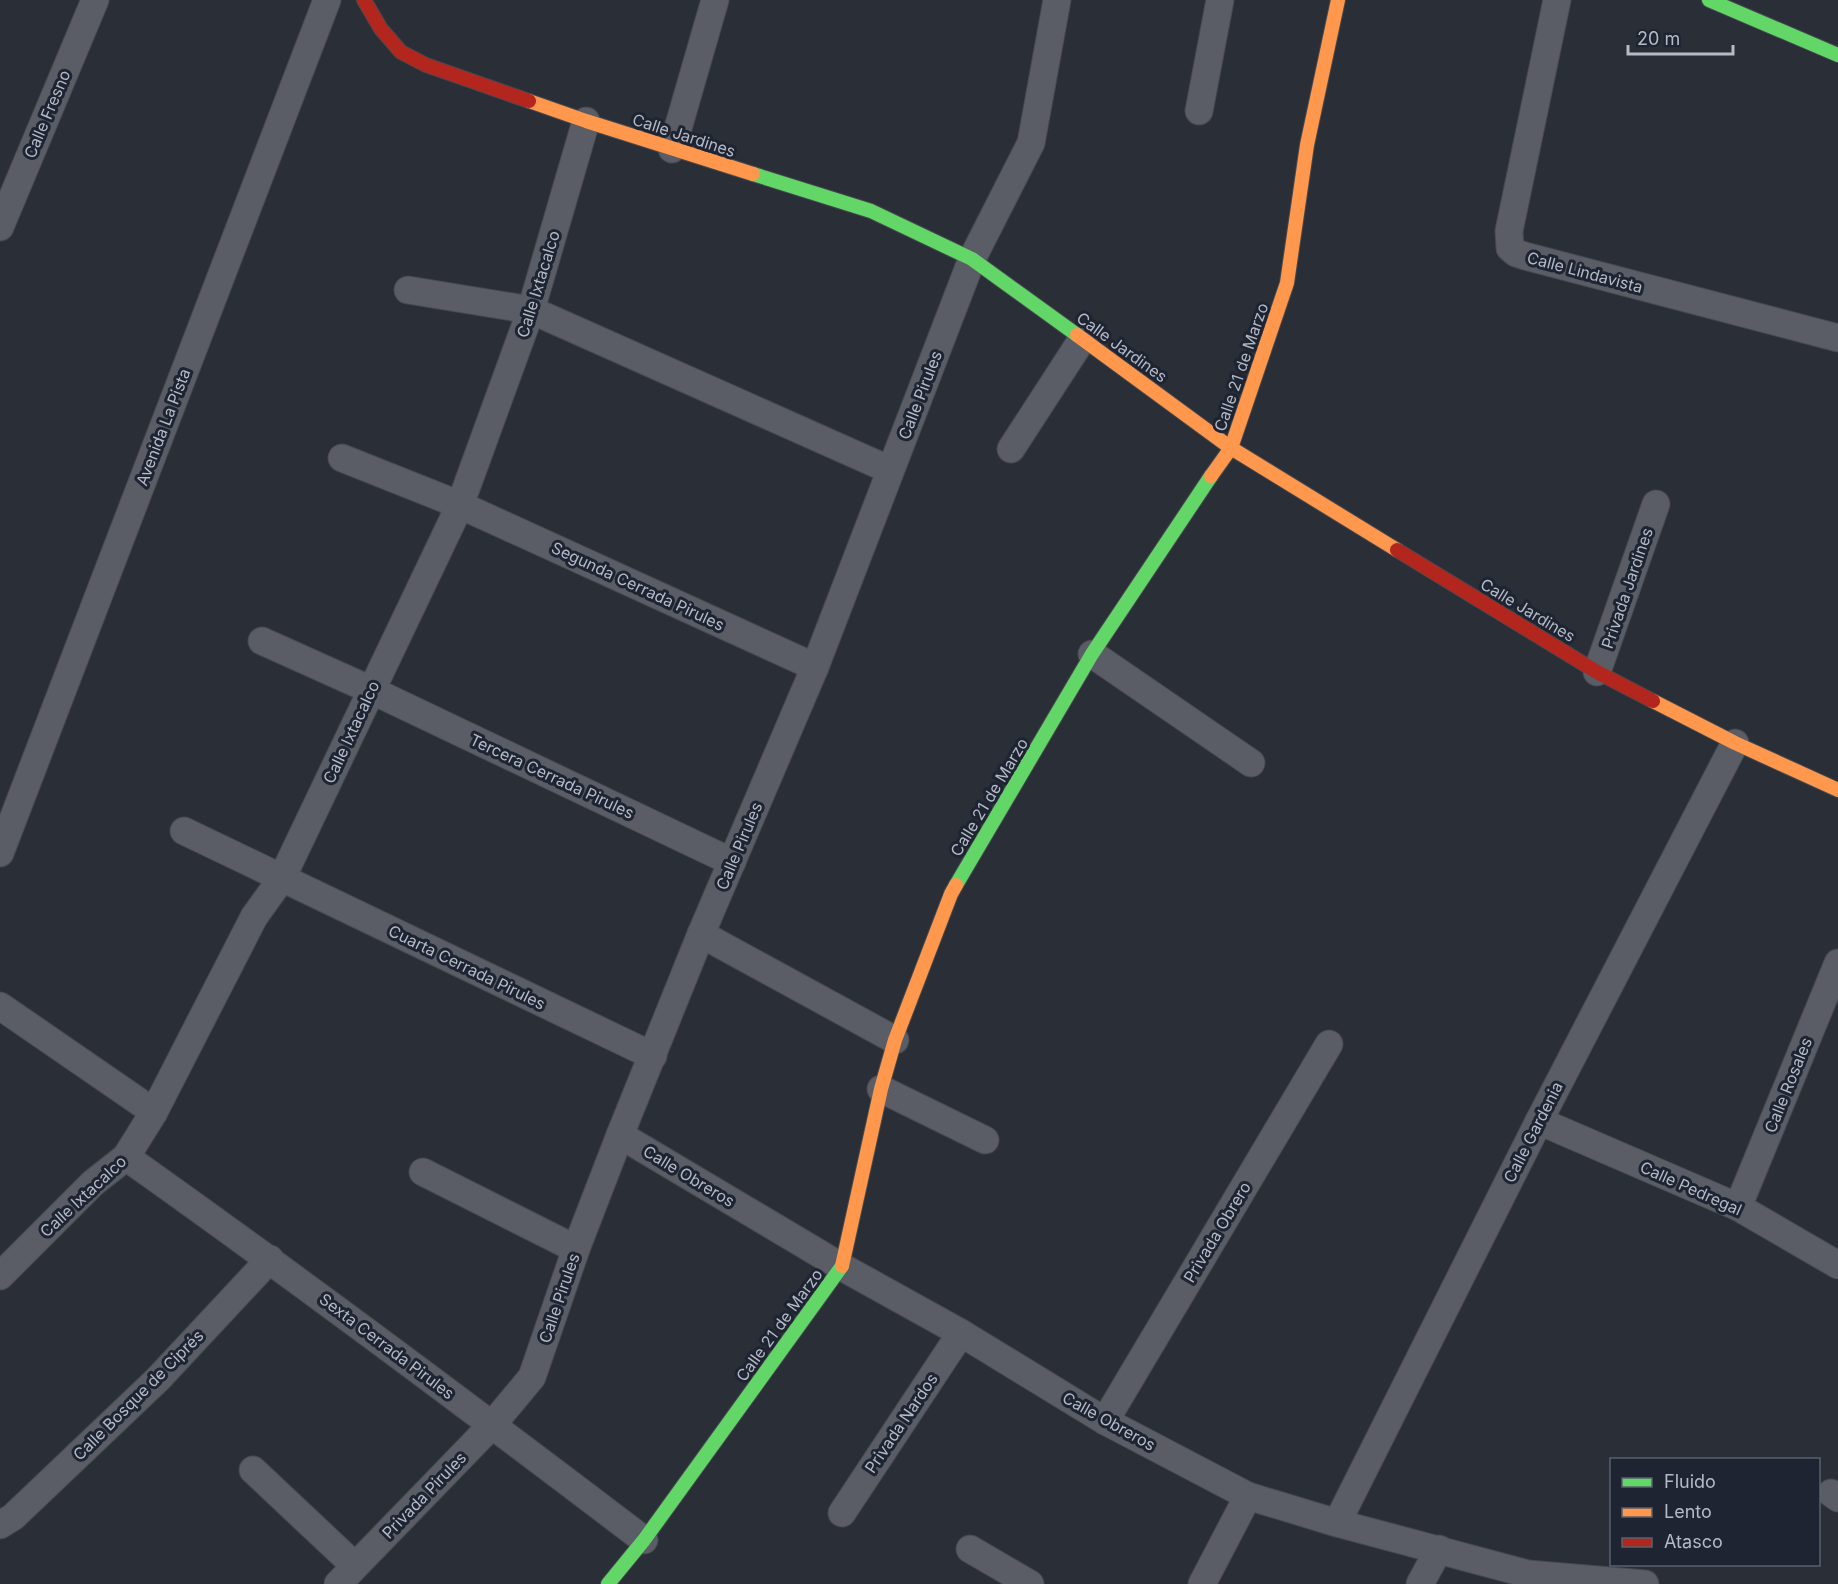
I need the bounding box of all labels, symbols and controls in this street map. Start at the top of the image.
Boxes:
scale bar [1628,18,1733,56]
text: 20 m [1637,28,1680,49]
street label: Calle Fresno [19,67,75,161]
street label: Calle Jardines [630,109,738,161]
street label: Calle Ixtacalco [512,228,564,340]
street label: Calle Lindavista [1525,247,1645,297]
street label: Calle 21 de Marzo [1210,300,1272,434]
street label: Calle Jardines [1073,307,1171,387]
street label: Calle Pirules [894,348,946,442]
street label: Avenida La Pista [131,366,195,488]
street label: Privada Jardines [1597,525,1657,651]
street label: Segunda Cerrada Pirules [548,537,728,635]
street label: Calle Jardines [1477,574,1579,646]
street label: Calle Ixtacalco [319,678,383,786]
street label: Tercera Cerrada Pirules [467,729,637,823]
street label: Calle 21 de Marzo [946,734,1032,860]
street label: Calle Pirules [712,799,766,893]
street label: Cuarta Cerrada Pirules [385,920,549,1014]
street label: Calle Rosales [1760,1034,1816,1136]
street label: Calle Gardenia [1499,1078,1567,1186]
street label: Calle Obreros [640,1141,738,1211]
street label: Calle Ixtacalco [36,1151,130,1241]
street label: Calle Pedregal [1637,1157,1745,1219]
street label: Privada Obrero [1179,1178,1255,1286]
street label: Calle Pirules [534,1251,584,1345]
street label: Calle 21 de Marzo [731,1265,827,1385]
street label: Sexta Cerrada Pirules [316,1289,458,1403]
street label: Calle Bosque de Ciprés [69,1326,207,1464]
street label: Privada Nardos [860,1369,942,1477]
street label: Calle Obreros [1059,1387,1159,1455]
street label: Privada Pirules [378,1447,470,1543]
legend [1610,1458,1820,1566]
text: Fluido [1664,1471,1716,1492]
text: Lento [1664,1501,1712,1522]
text: Atasco [1664,1531,1723,1552]

